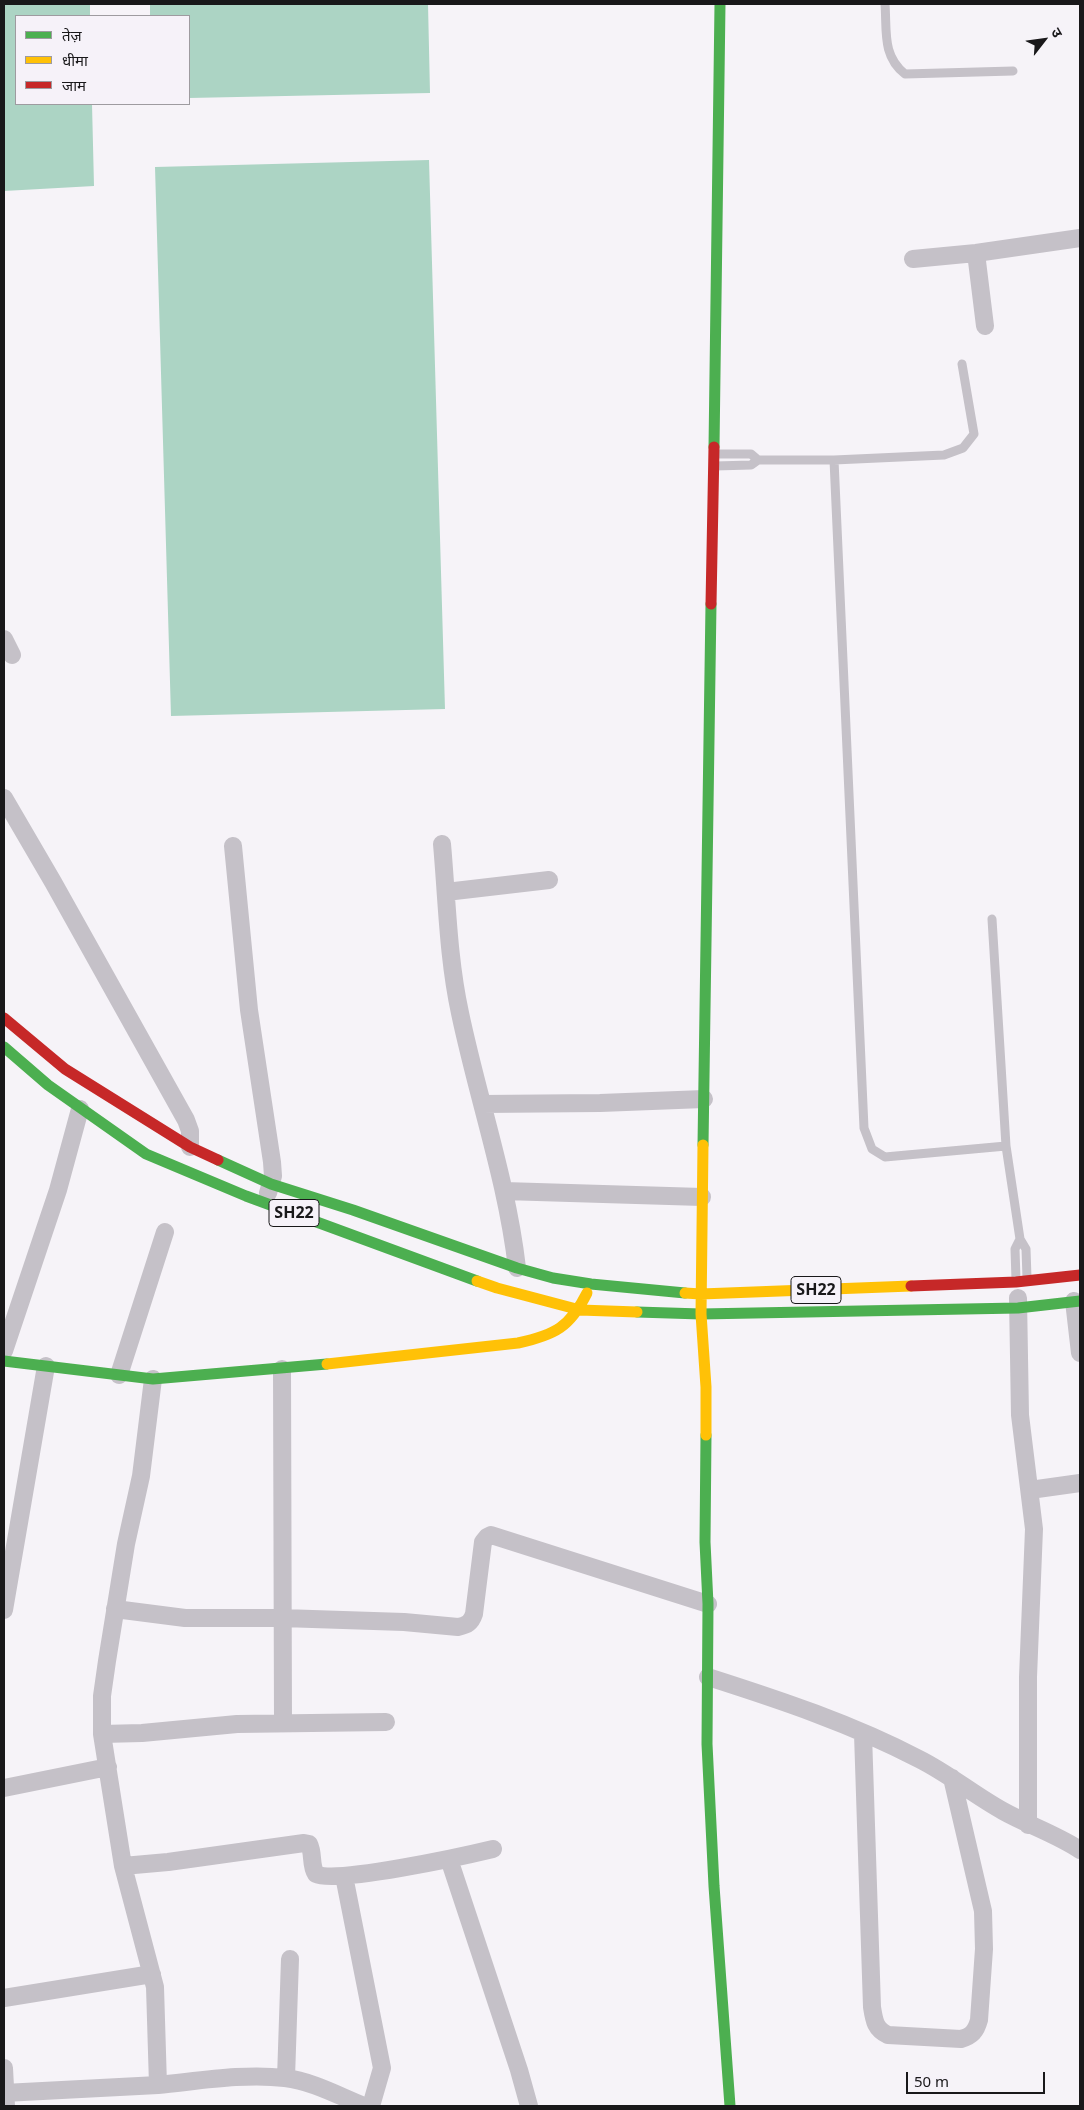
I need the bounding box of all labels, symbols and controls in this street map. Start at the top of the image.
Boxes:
legend [15,15,190,105]
north arrow [1019,15,1069,65]
text: उ [1047,24,1068,41]
text: तेज़ [62,25,82,45]
text: धीमा [62,50,88,70]
text: जाम [62,75,86,95]
road number: SH22 [269,1200,319,1226]
road number: SH22 [791,1276,841,1304]
scale bar [909,2062,1048,2094]
text: 50 m [914,2071,949,2091]

